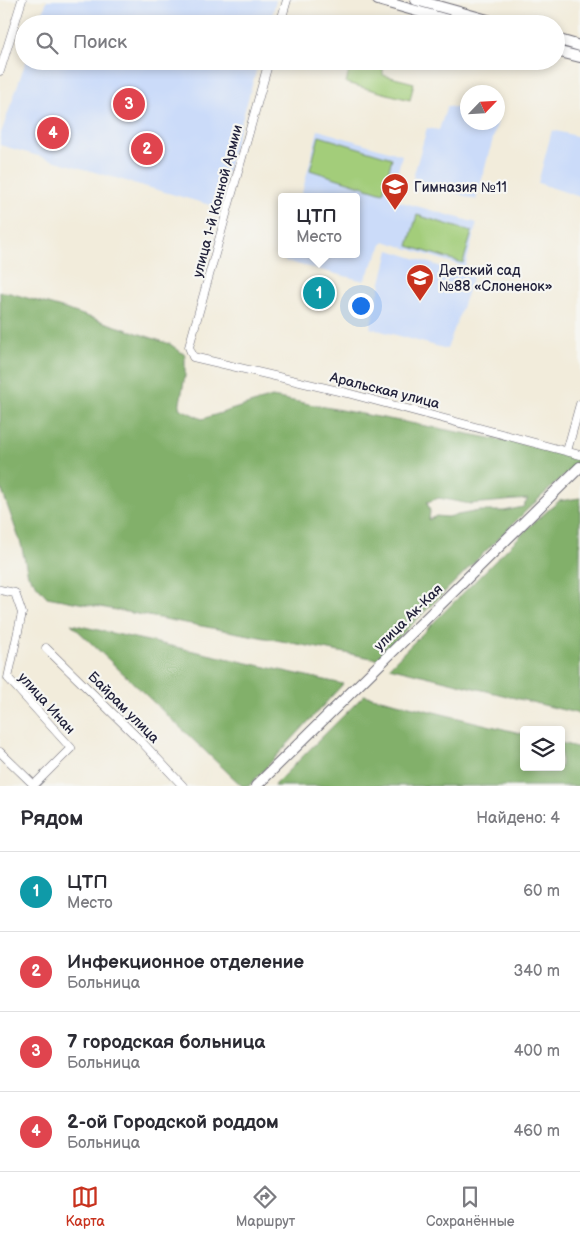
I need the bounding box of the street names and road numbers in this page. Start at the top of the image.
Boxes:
street label: улица 1-й Конной Армии [189,123,246,279]
street label: Аральская улица [327,368,442,412]
street label: улица Ак-Кая [371,580,446,654]
street label: Байрам улица [84,668,163,747]
street label: улица Инан [15,669,79,738]

